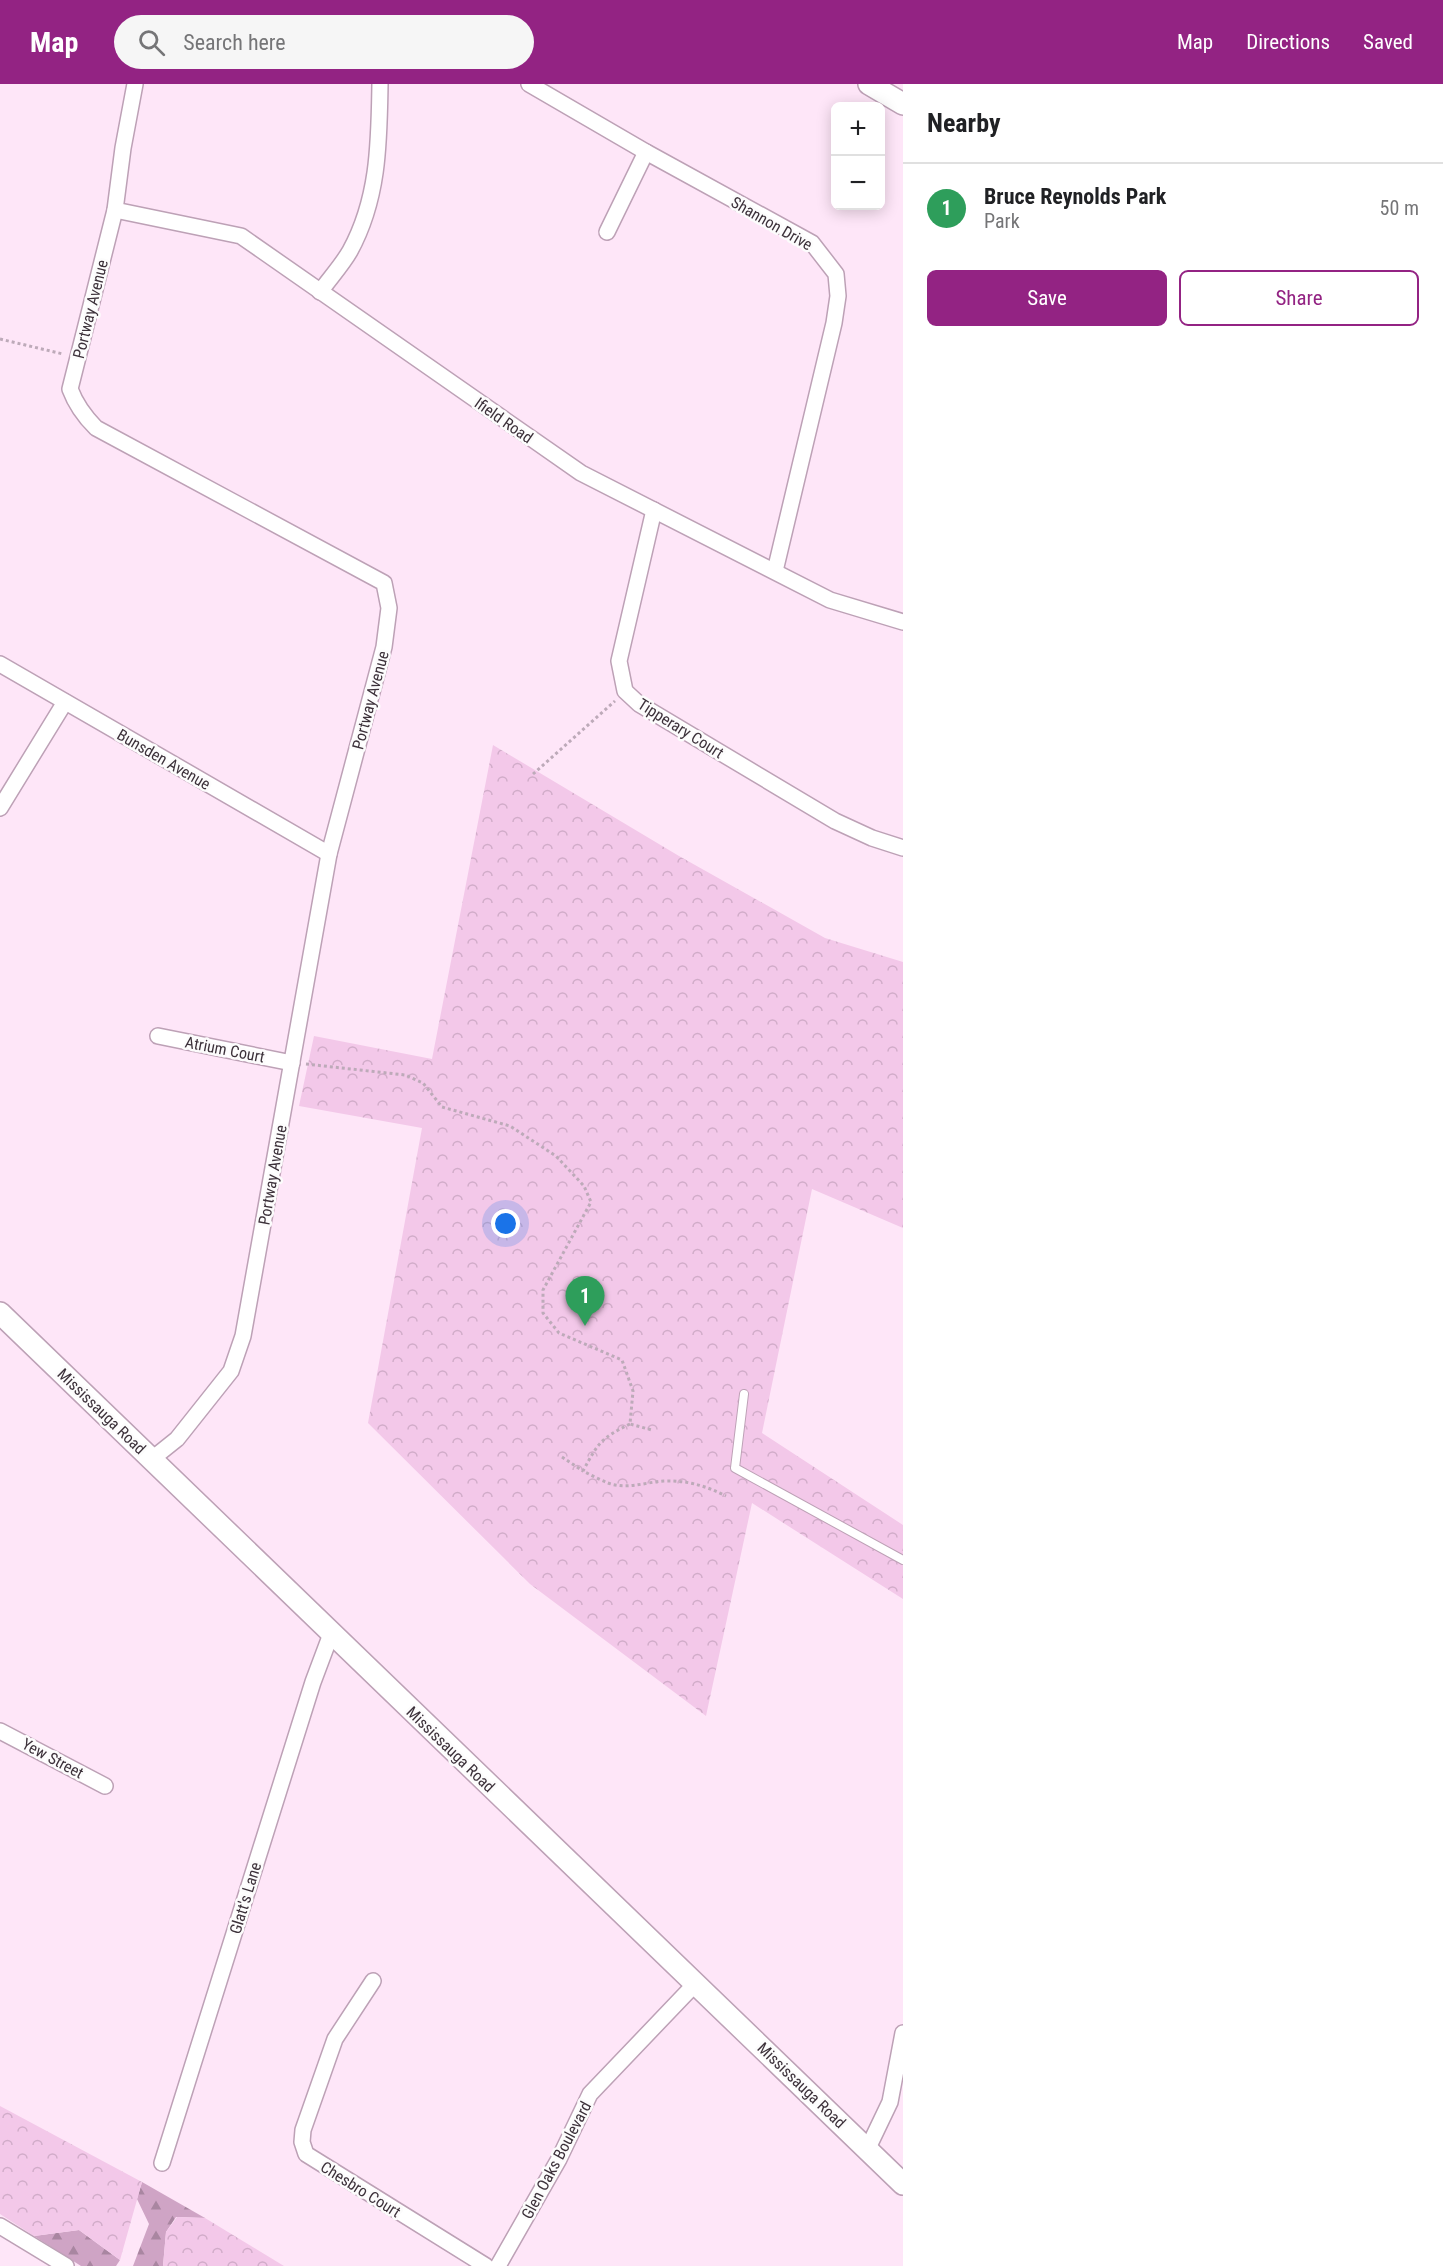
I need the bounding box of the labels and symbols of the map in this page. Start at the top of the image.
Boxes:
street label: Shannon Drive [728,193,816,254]
street label: Portway Avenue [69,258,112,360]
street label: Ifield Road [471,393,537,447]
street label: Portway Avenue [348,649,393,751]
street label: Tipperary Court [634,694,727,763]
street label: Bunsden Avenue [114,725,214,794]
street label: Atrium Court [183,1032,267,1067]
street label: Portway Avenue [254,1124,291,1227]
your location [491,1209,520,1238]
pin: 1 [566,1276,604,1326]
street label: Mississauga Road [54,1364,150,1458]
street label: Mississauga Road [403,1702,499,1796]
street label: Yew Street [19,1734,87,1783]
street label: Glatt's Lane [226,1860,265,1936]
street label: Mississauga Road [754,2038,850,2132]
street label: Glen Oaks Boulevard [518,2098,595,2222]
street label: Chesbro Court [317,2157,404,2222]

